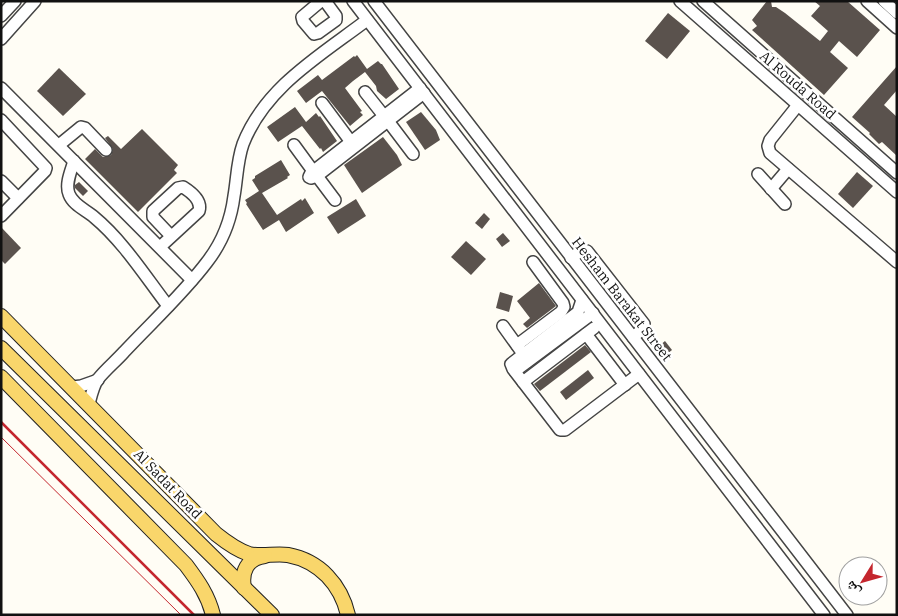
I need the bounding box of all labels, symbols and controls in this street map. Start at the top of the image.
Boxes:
street label: Al Rouda Road [756,47,840,123]
street label: Hesham Barakat Street [568,233,676,365]
street label: Al Sadat Road [130,445,206,523]
north arrow [838,556,888,606]
text: ش [841,577,864,600]

